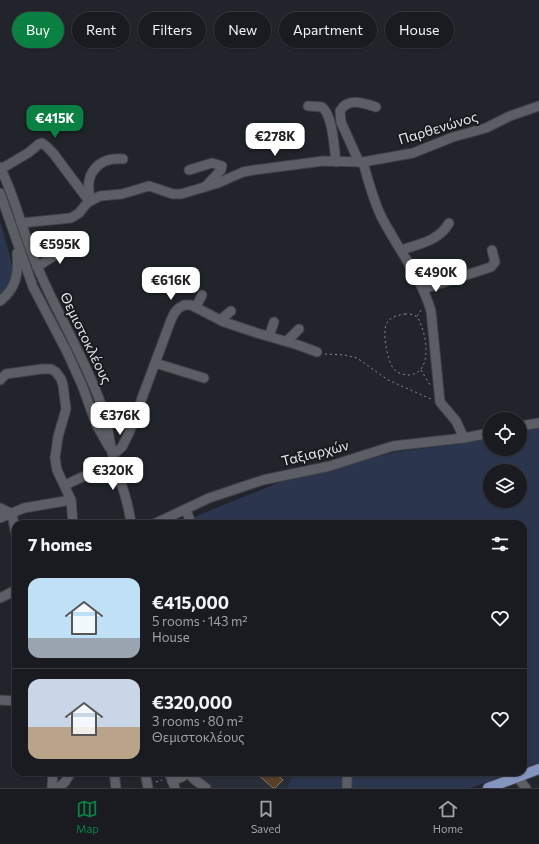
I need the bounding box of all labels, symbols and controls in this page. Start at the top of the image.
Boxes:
chip: Buy [12,12,64,48]
chip: Rent [72,12,130,48]
chip: Filters [138,12,206,48]
chip: New [214,12,271,48]
chip: Apartment [279,12,377,48]
chip: House [385,12,454,48]
pin: €415K [27,105,83,139]
street label: Παρθενώνος [396,107,480,148]
text: €415K [35,110,75,126]
pin: €278K [247,123,303,157]
text: €278K [255,128,295,144]
pin: €595K [32,231,88,265]
text: €595K [39,236,81,252]
pin: €490K [408,259,464,293]
text: €490K [415,264,457,280]
pin: €616K [143,267,199,301]
text: €616K [151,272,191,288]
street label: Θεμιστοκλέους [57,289,116,386]
pin: €376K [92,402,148,436]
text: €376K [100,407,140,423]
map controls [483,412,527,508]
button: locate [483,412,527,456]
street label: Ταξιαρχών [279,436,350,469]
pin: €320K [85,457,141,491]
text: €320K [92,462,134,478]
button: layers [483,464,527,508]
icon: filters [489,533,511,555]
text: 7 homes [28,534,92,555]
text: €415,000 [152,592,229,613]
icon: home [60,594,108,642]
icon: heart [489,607,511,629]
text: 5 rooms · 143 m² [152,613,248,629]
text: House [152,629,190,645]
text: €320,000 [152,692,232,713]
icon: home [60,695,108,743]
icon: heart [489,708,511,730]
text: 3 rooms · 80 m² [152,713,243,729]
text: Θεμιστοκλέους [152,729,245,745]
tab: Map [76,798,99,835]
tab: Saved [251,798,281,835]
tab: Home [433,798,463,835]

